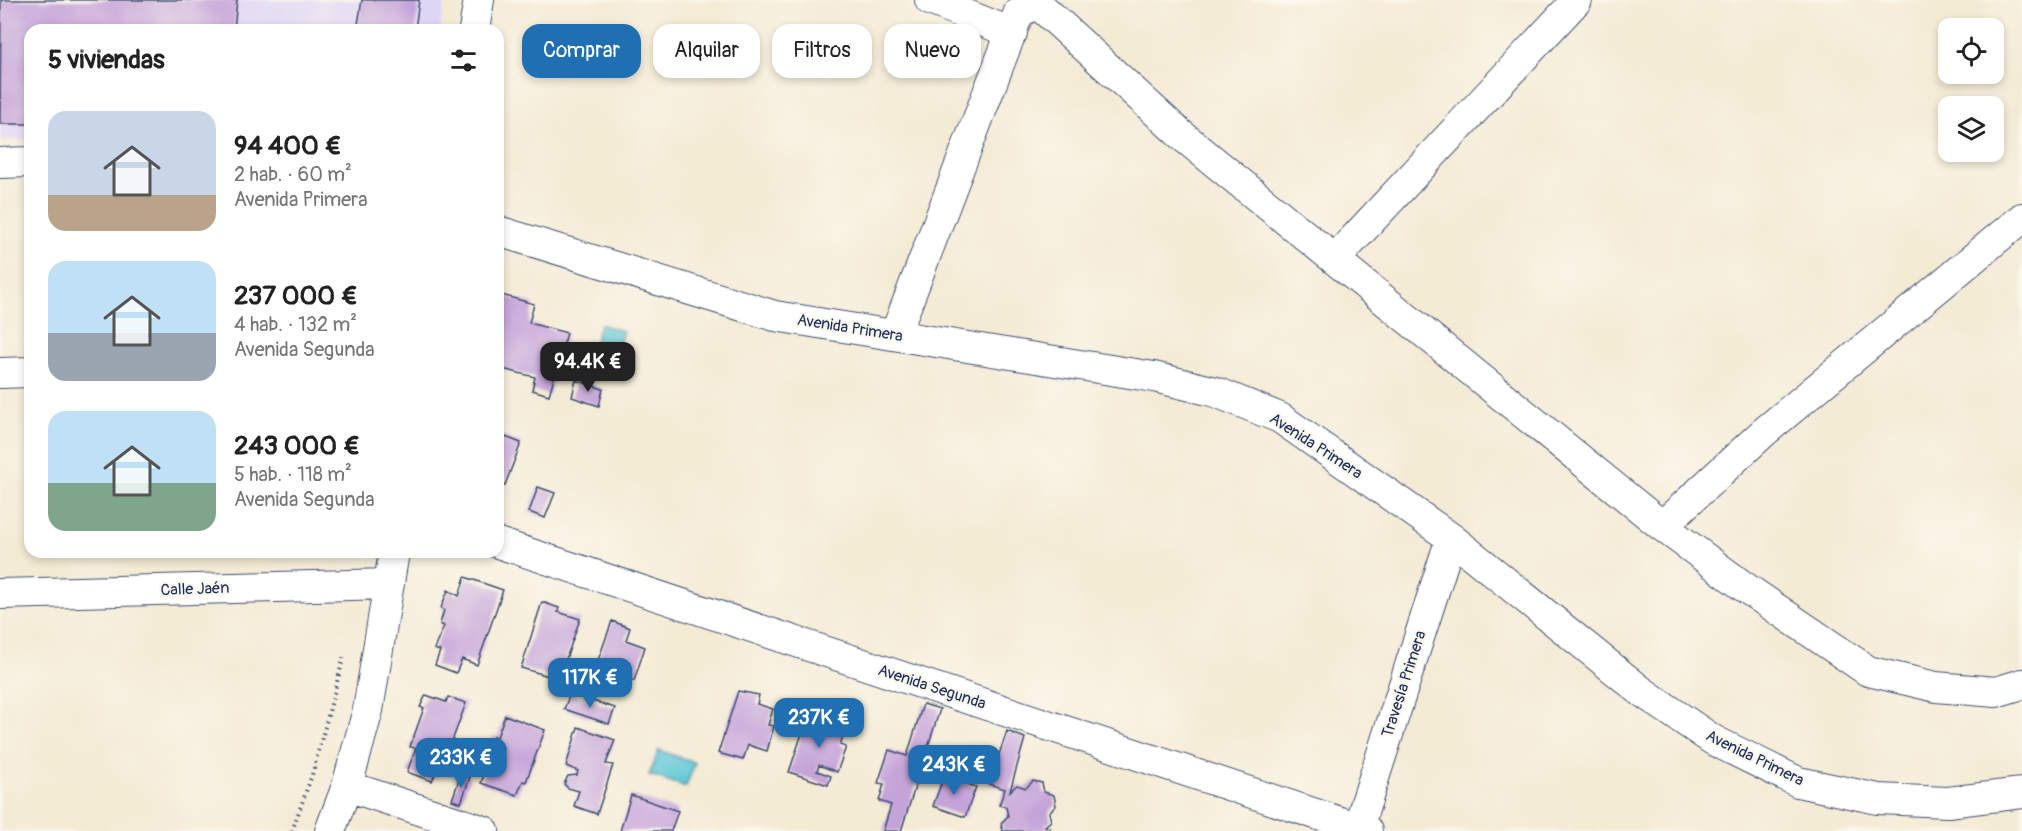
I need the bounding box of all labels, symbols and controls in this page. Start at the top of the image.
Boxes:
map controls [1938,18,2004,162]
button: locate [1938,18,2004,84]
chip: Comprar [522,24,641,78]
chip: Alquilar [653,24,760,78]
chip: Filtros [772,24,872,78]
chip: Nuevo [884,24,981,78]
text: 5 viviendas [48,44,165,76]
icon: filters [447,44,480,77]
button: layers [1938,96,2004,162]
text: 94 400 € [234,130,342,162]
icon: home [96,135,168,207]
text: 2 hab. · 60 m² [234,162,352,187]
text: Avenida Primera [234,187,367,212]
text: 237 000 € [234,280,358,312]
icon: home [96,285,168,357]
street label: Avenida Primera [796,310,904,346]
text: 4 hab. · 132 m² [234,312,357,337]
text: Avenida Segunda [234,337,375,362]
pin: 94.4K € [533,342,643,393]
text: 94.4K € [554,349,622,374]
street label: Avenida Primera [1266,409,1366,483]
text: 243 000 € [234,430,360,462]
icon: home [96,435,168,507]
text: 5 hab. · 118 m² [234,462,352,487]
text: Avenida Segunda [234,487,375,512]
street label: Calle Jaén [160,578,230,600]
street label: Travesía Primera [1377,628,1431,740]
pin: 117K € [541,658,639,709]
street label: Avenida Segunda [875,660,989,714]
text: 117K € [562,665,618,690]
pin: 237K € [770,698,868,749]
text: 237K € [788,705,850,730]
street label: Avenida Primera [1703,726,1807,790]
pin: 233K € [412,738,510,789]
text: 233K € [430,745,492,770]
pin: 243K € [905,745,1003,796]
text: 243K € [922,752,986,777]

